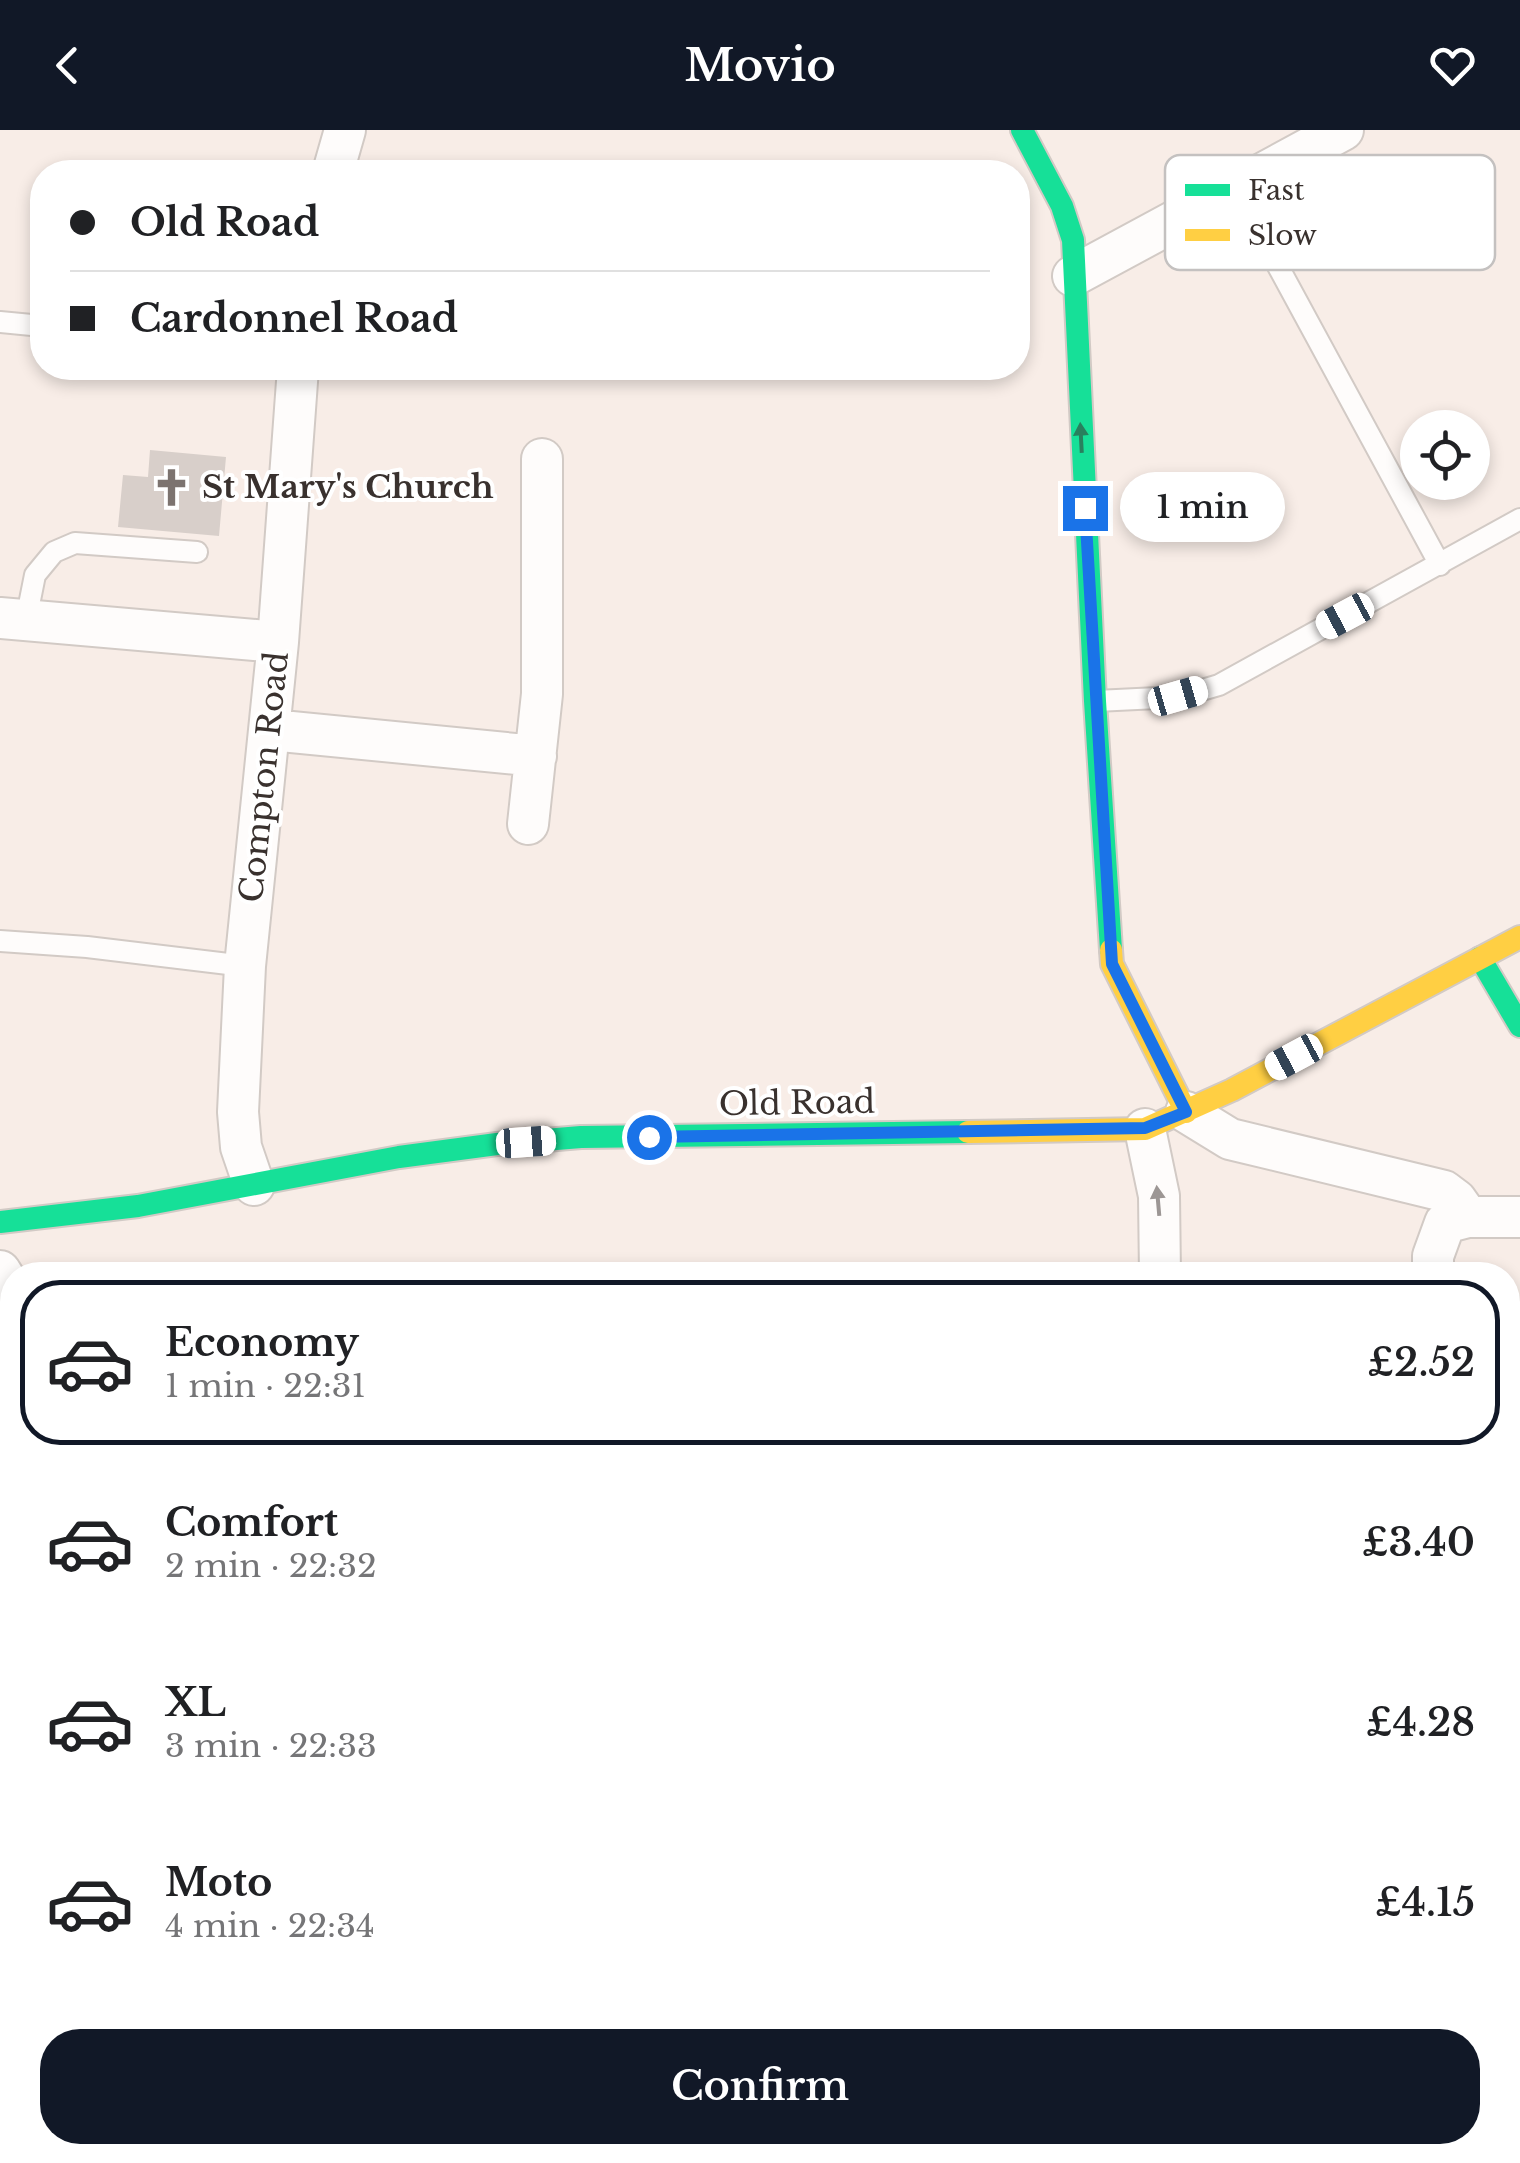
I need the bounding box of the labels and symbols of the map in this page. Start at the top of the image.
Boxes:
legend [1165,155,1495,270]
text: Fast [1248,173,1305,208]
text: Slow [1248,218,1317,253]
one-way arrow [1073,421,1089,453]
church icon: St Mary's Church [151,466,193,508]
place label: St Mary's Church [202,467,494,507]
callout: 1 min [1120,473,1285,543]
route end [1063,486,1108,531]
car [1311,589,1379,643]
street label: Compton Road [231,650,297,904]
car [1145,673,1211,719]
car [1260,1030,1328,1084]
street label: Old Road [719,1082,875,1124]
route start [627,1115,672,1160]
car [495,1125,557,1159]
one-way arrow [1150,1185,1166,1216]

